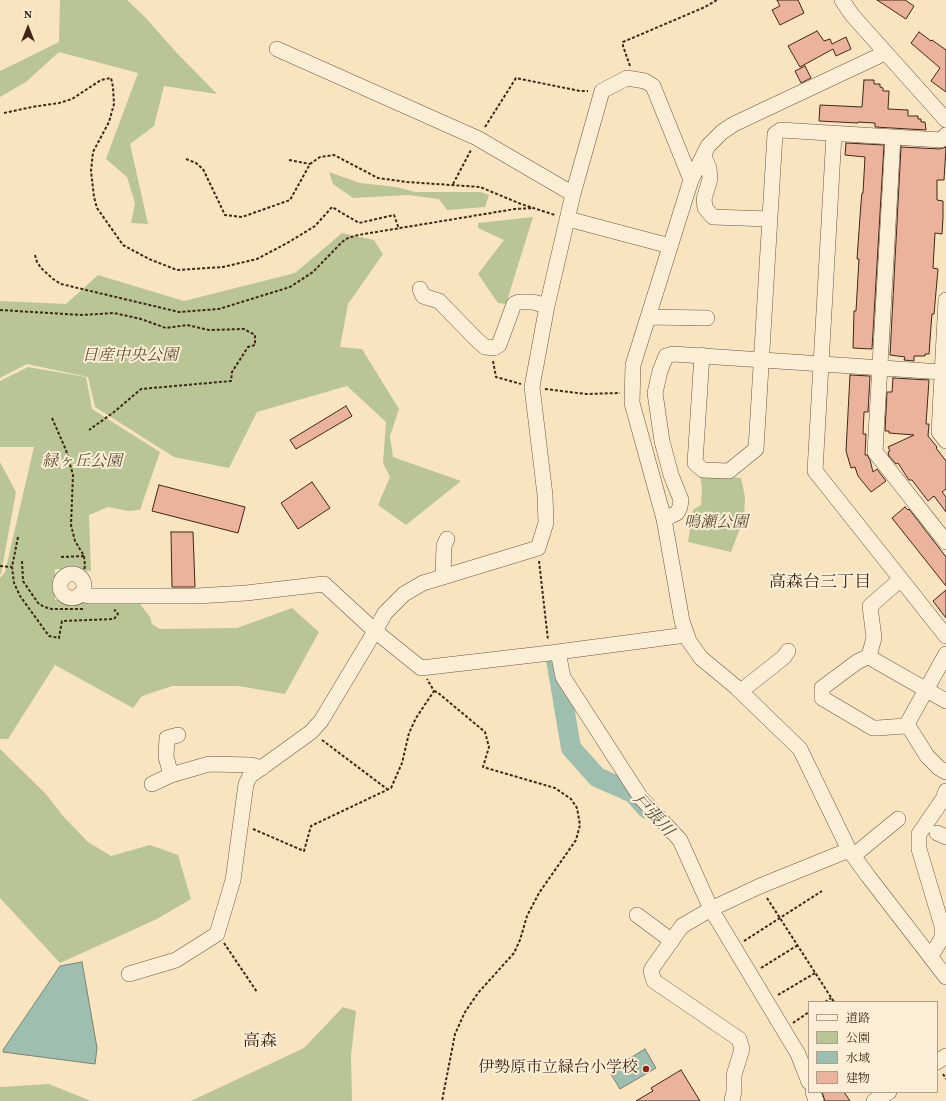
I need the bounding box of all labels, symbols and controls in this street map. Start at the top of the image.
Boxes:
north arrow [8,8,48,48]
text: N [24,8,32,23]
park label: 日産中央公園 [82,347,178,367]
park label: 緑ヶ丘公園 [42,453,122,473]
park label: 鳴瀬公園 [684,514,748,534]
district label: 高森台三丁目 [769,574,871,594]
water label: 戸張川 [627,790,677,842]
legend [808,1001,938,1093]
text: 道路 [846,1011,870,1027]
text: 公園 [846,1031,870,1047]
district label: 高森 [243,1033,277,1053]
text: 水域 [846,1051,870,1067]
place label: 伊勢原市立緑台小学校 [478,1059,638,1079]
marker: 伊勢原市立緑台小学校 [641,1064,651,1074]
text: 建物 [846,1071,870,1087]

